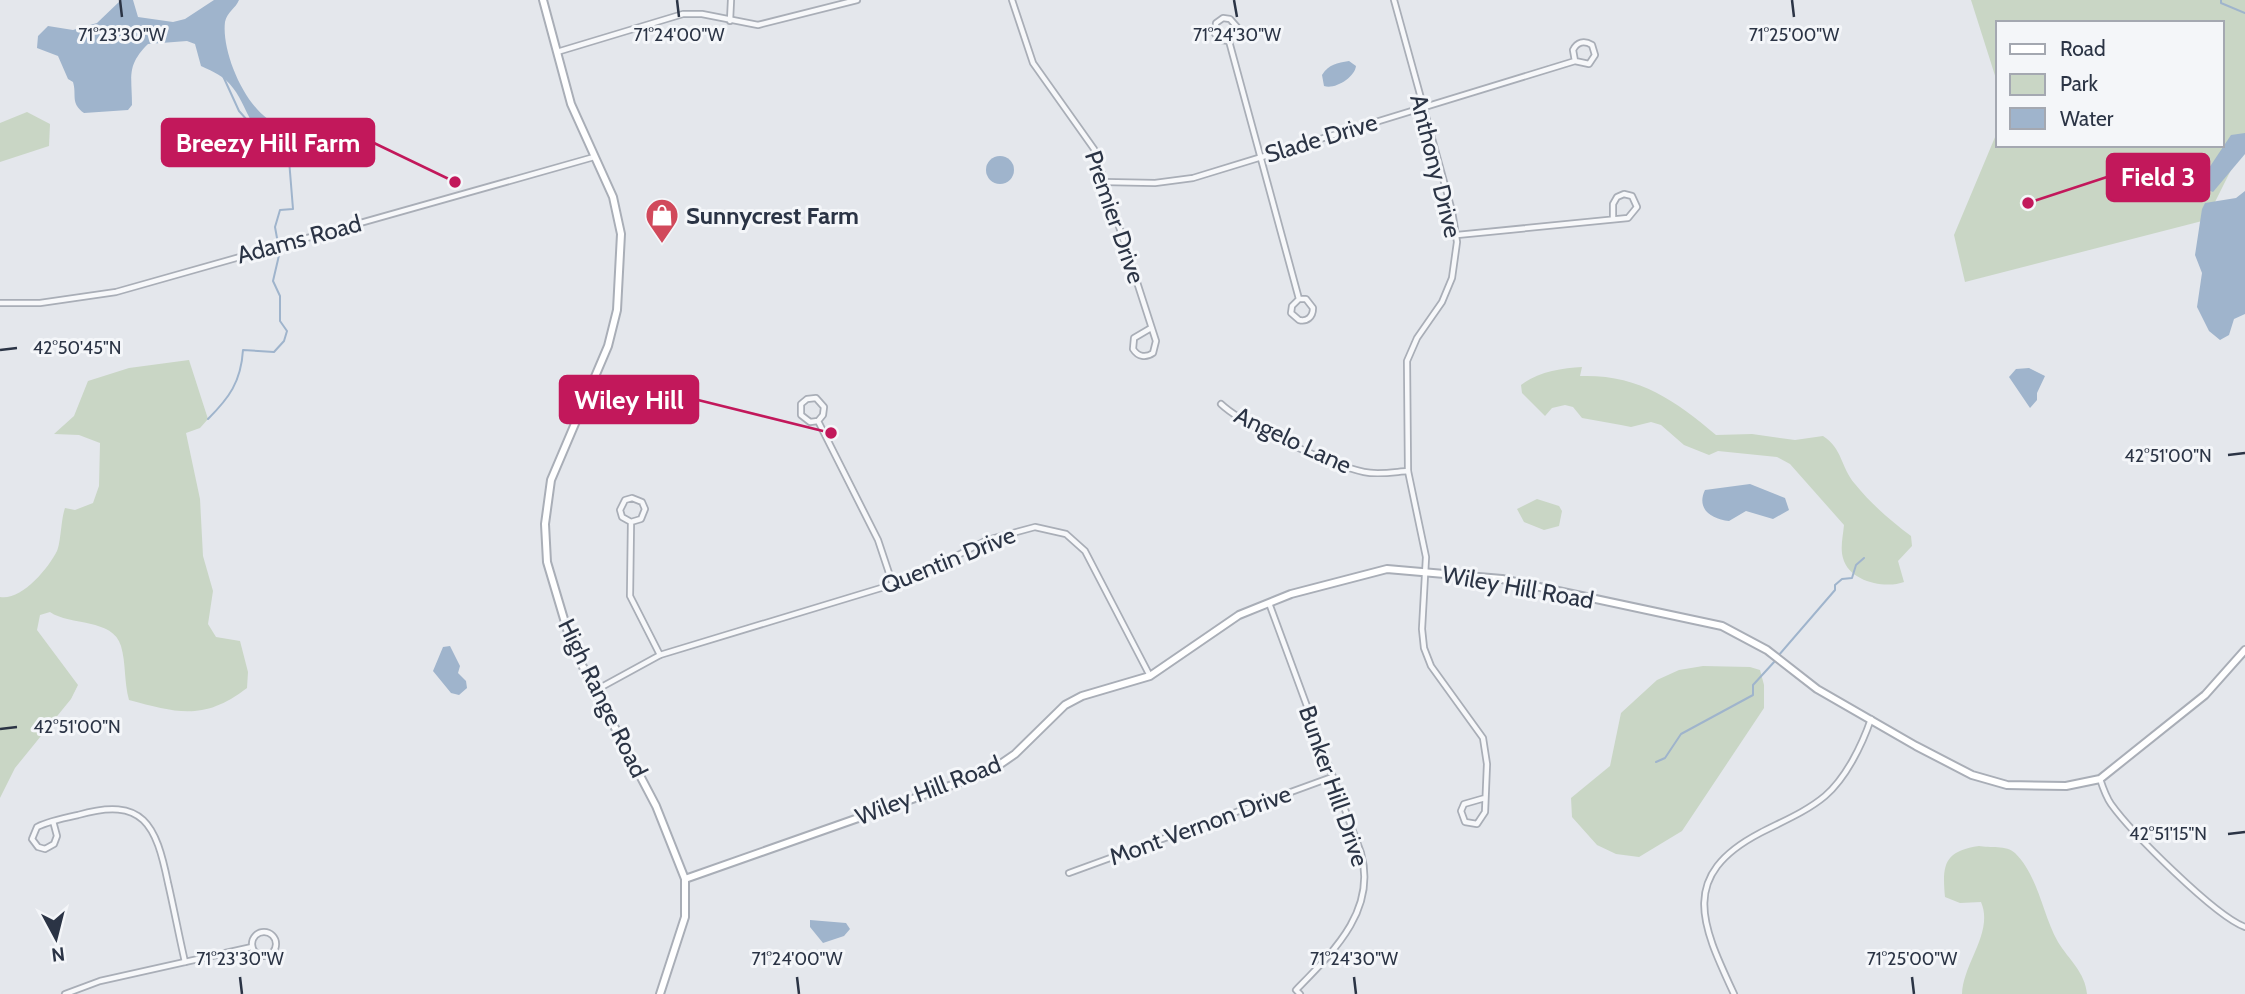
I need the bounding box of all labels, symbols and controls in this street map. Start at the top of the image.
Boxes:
legend [1996,21,2224,147]
text: 71°23'30"W [78,24,166,46]
text: 71°24'00"W [634,24,724,46]
text: 71°24'30"W [1193,24,1281,46]
text: 71°25'00"W [1749,24,1839,46]
text: Road [2060,36,2106,61]
text: Park [2060,71,2098,96]
street label: Anthony Drive [1404,91,1468,241]
text: Water [2060,106,2114,131]
street label: Slade Drive [1261,107,1381,169]
callout: Breezy Hill Farm [162,119,374,166]
text: Breezy Hill Farm [176,127,360,159]
street label: Premier Drive [1079,147,1151,287]
callout: Field 3 [2107,154,2209,201]
text: Field 3 [2121,161,2195,193]
shop icon: Sunnycrest Farm [643,196,681,245]
place label: Sunnycrest Farm [686,201,859,230]
street label: Adams Road [234,208,364,270]
text: 42°50'45"N [33,337,121,359]
callout: Wiley Hill [560,376,698,423]
text: Wiley Hill [574,384,684,416]
street label: Angelo Lane [1230,400,1356,480]
text: 42°51'00"N [2124,445,2212,467]
street label: Quentin Drive [877,520,1019,600]
street label: Wiley Hill Road [1440,559,1596,615]
street label: High Range Road [552,614,654,782]
street label: Bunker Hill Drive [1293,702,1375,870]
text: 42°51'00"N [33,716,121,738]
street label: Wiley Hill Road [851,749,1005,831]
street label: Mont Vernon Drive [1105,779,1295,871]
text: 42°51'15"N [2129,823,2207,845]
north arrow [21,903,91,973]
text: N [50,942,66,967]
text: 71°23'30"W [196,948,284,970]
text: 71°24'00"W [752,948,842,970]
text: 71°24'30"W [1310,948,1398,970]
text: 71°25'00"W [1867,948,1957,970]

